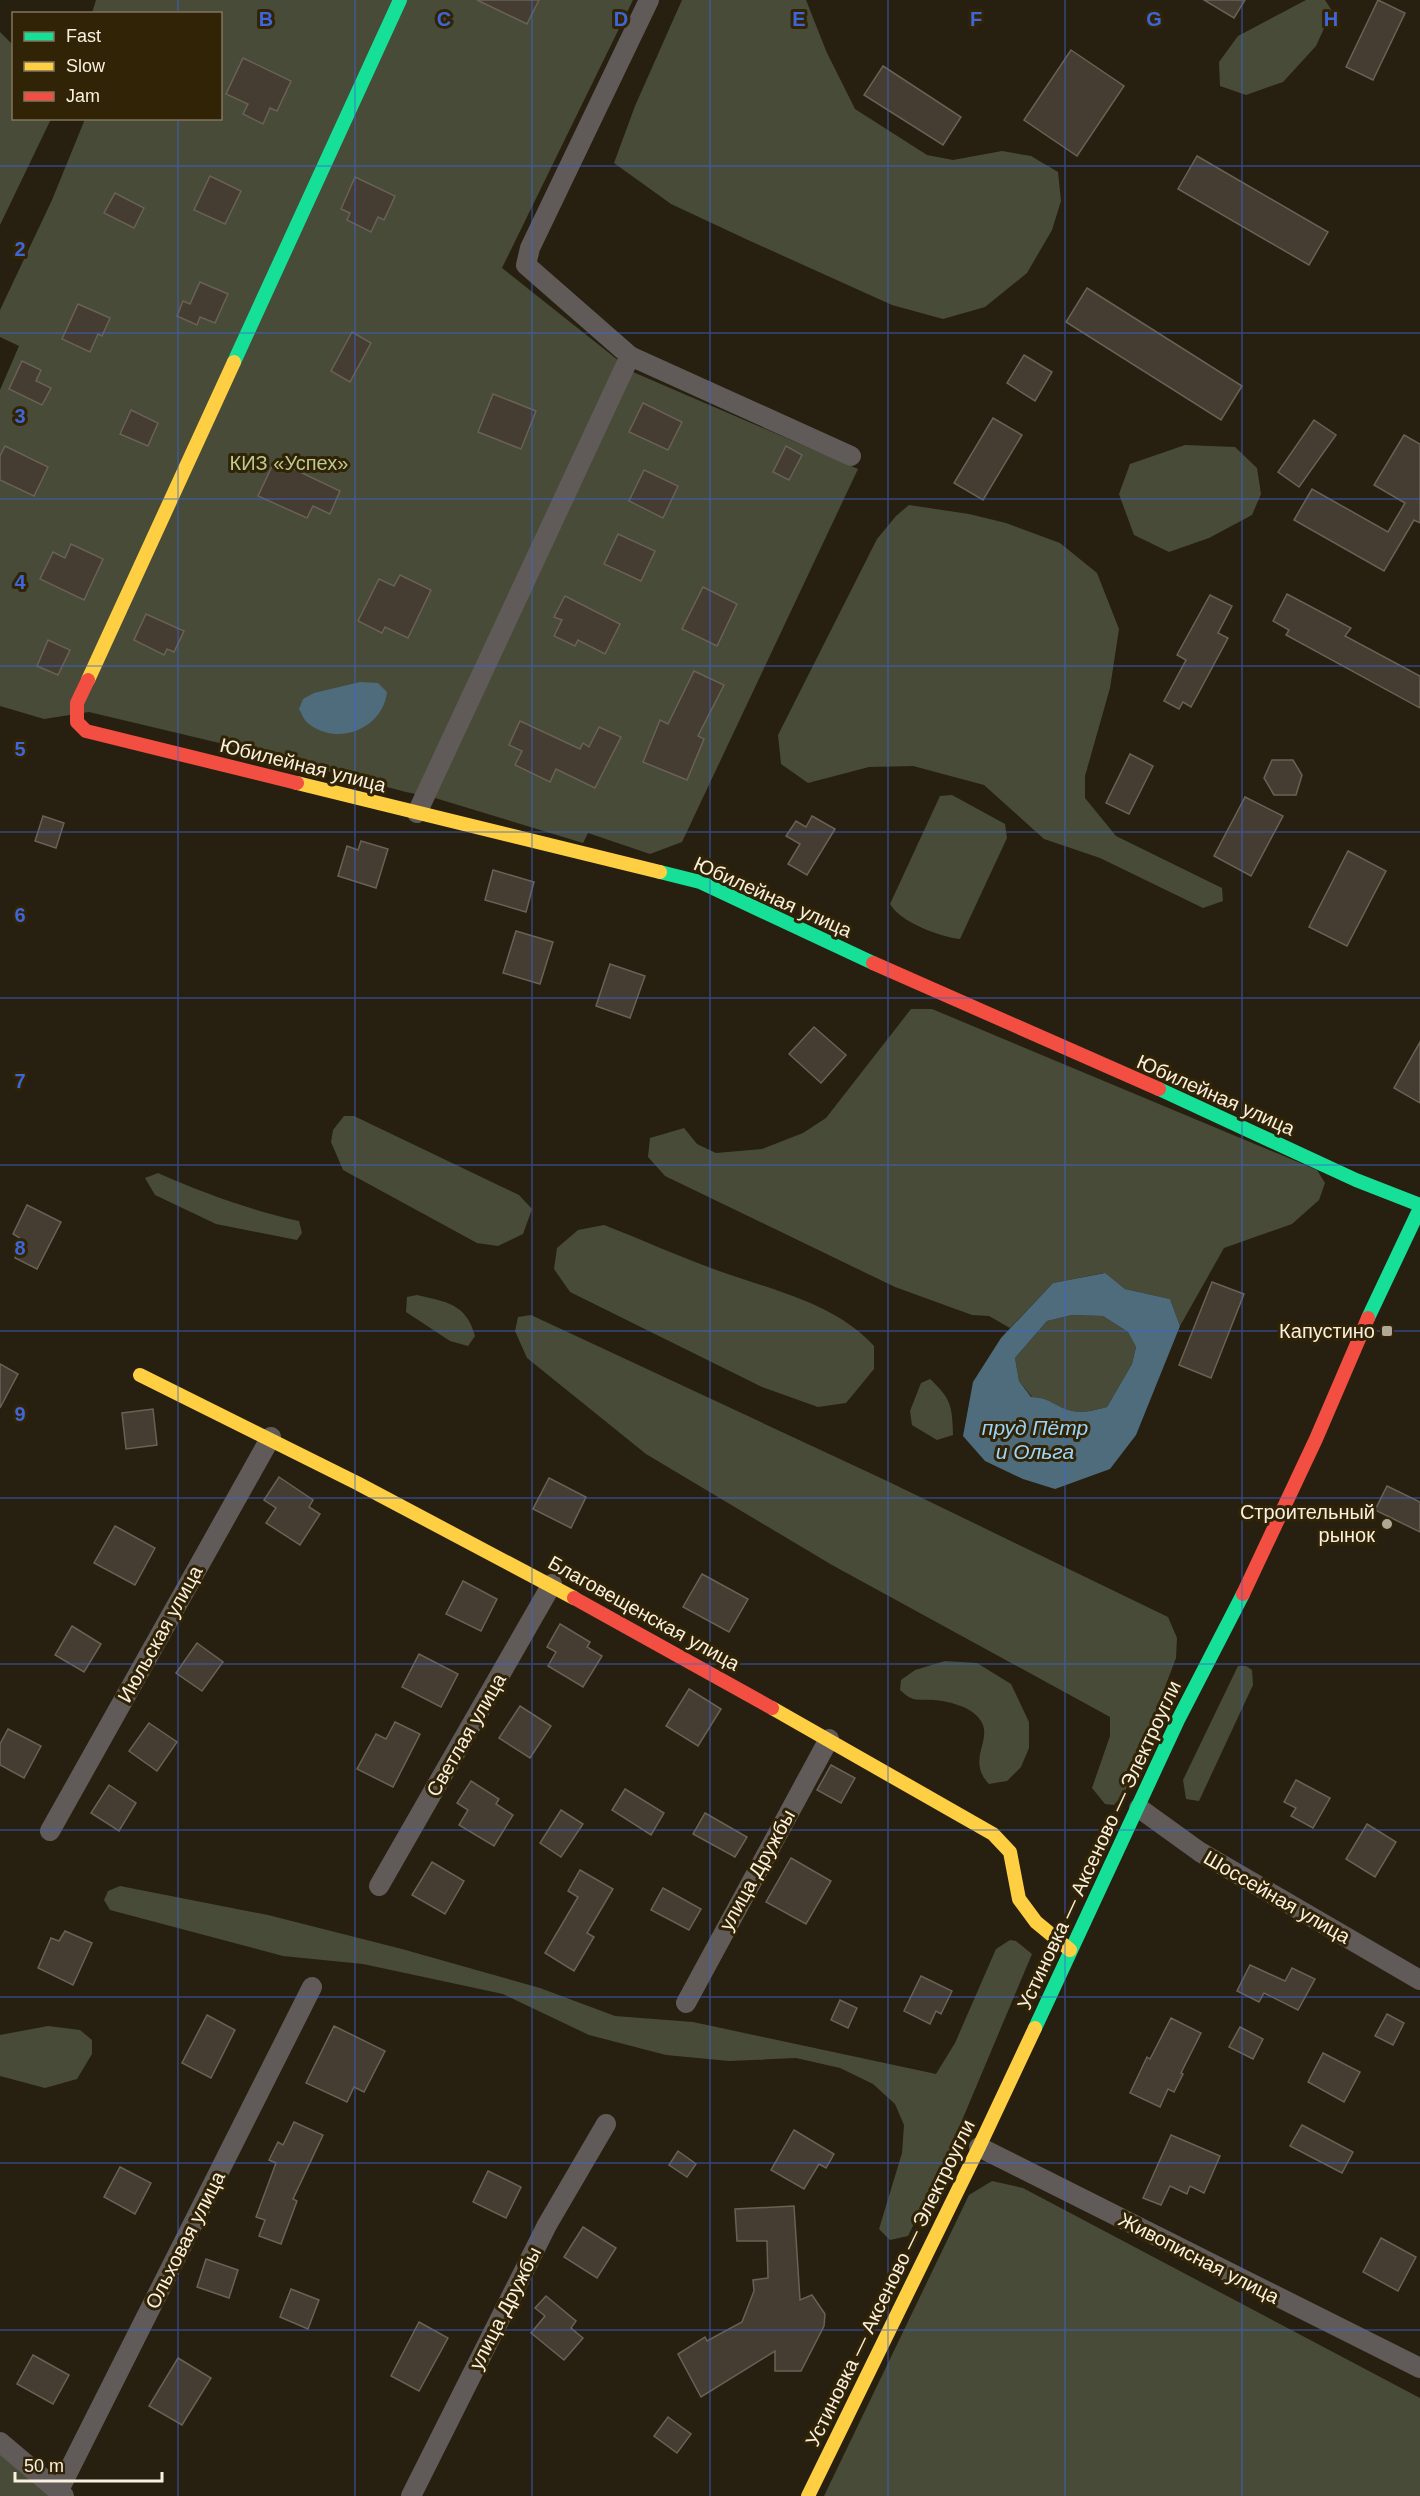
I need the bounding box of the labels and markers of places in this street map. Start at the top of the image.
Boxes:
place label: Капустино [1279,1320,1375,1342]
marker: Капустино [1380,1324,1394,1338]
place label: Строительный рынок [1240,1501,1375,1546]
marker: Строительный рынок [1380,1517,1394,1531]

